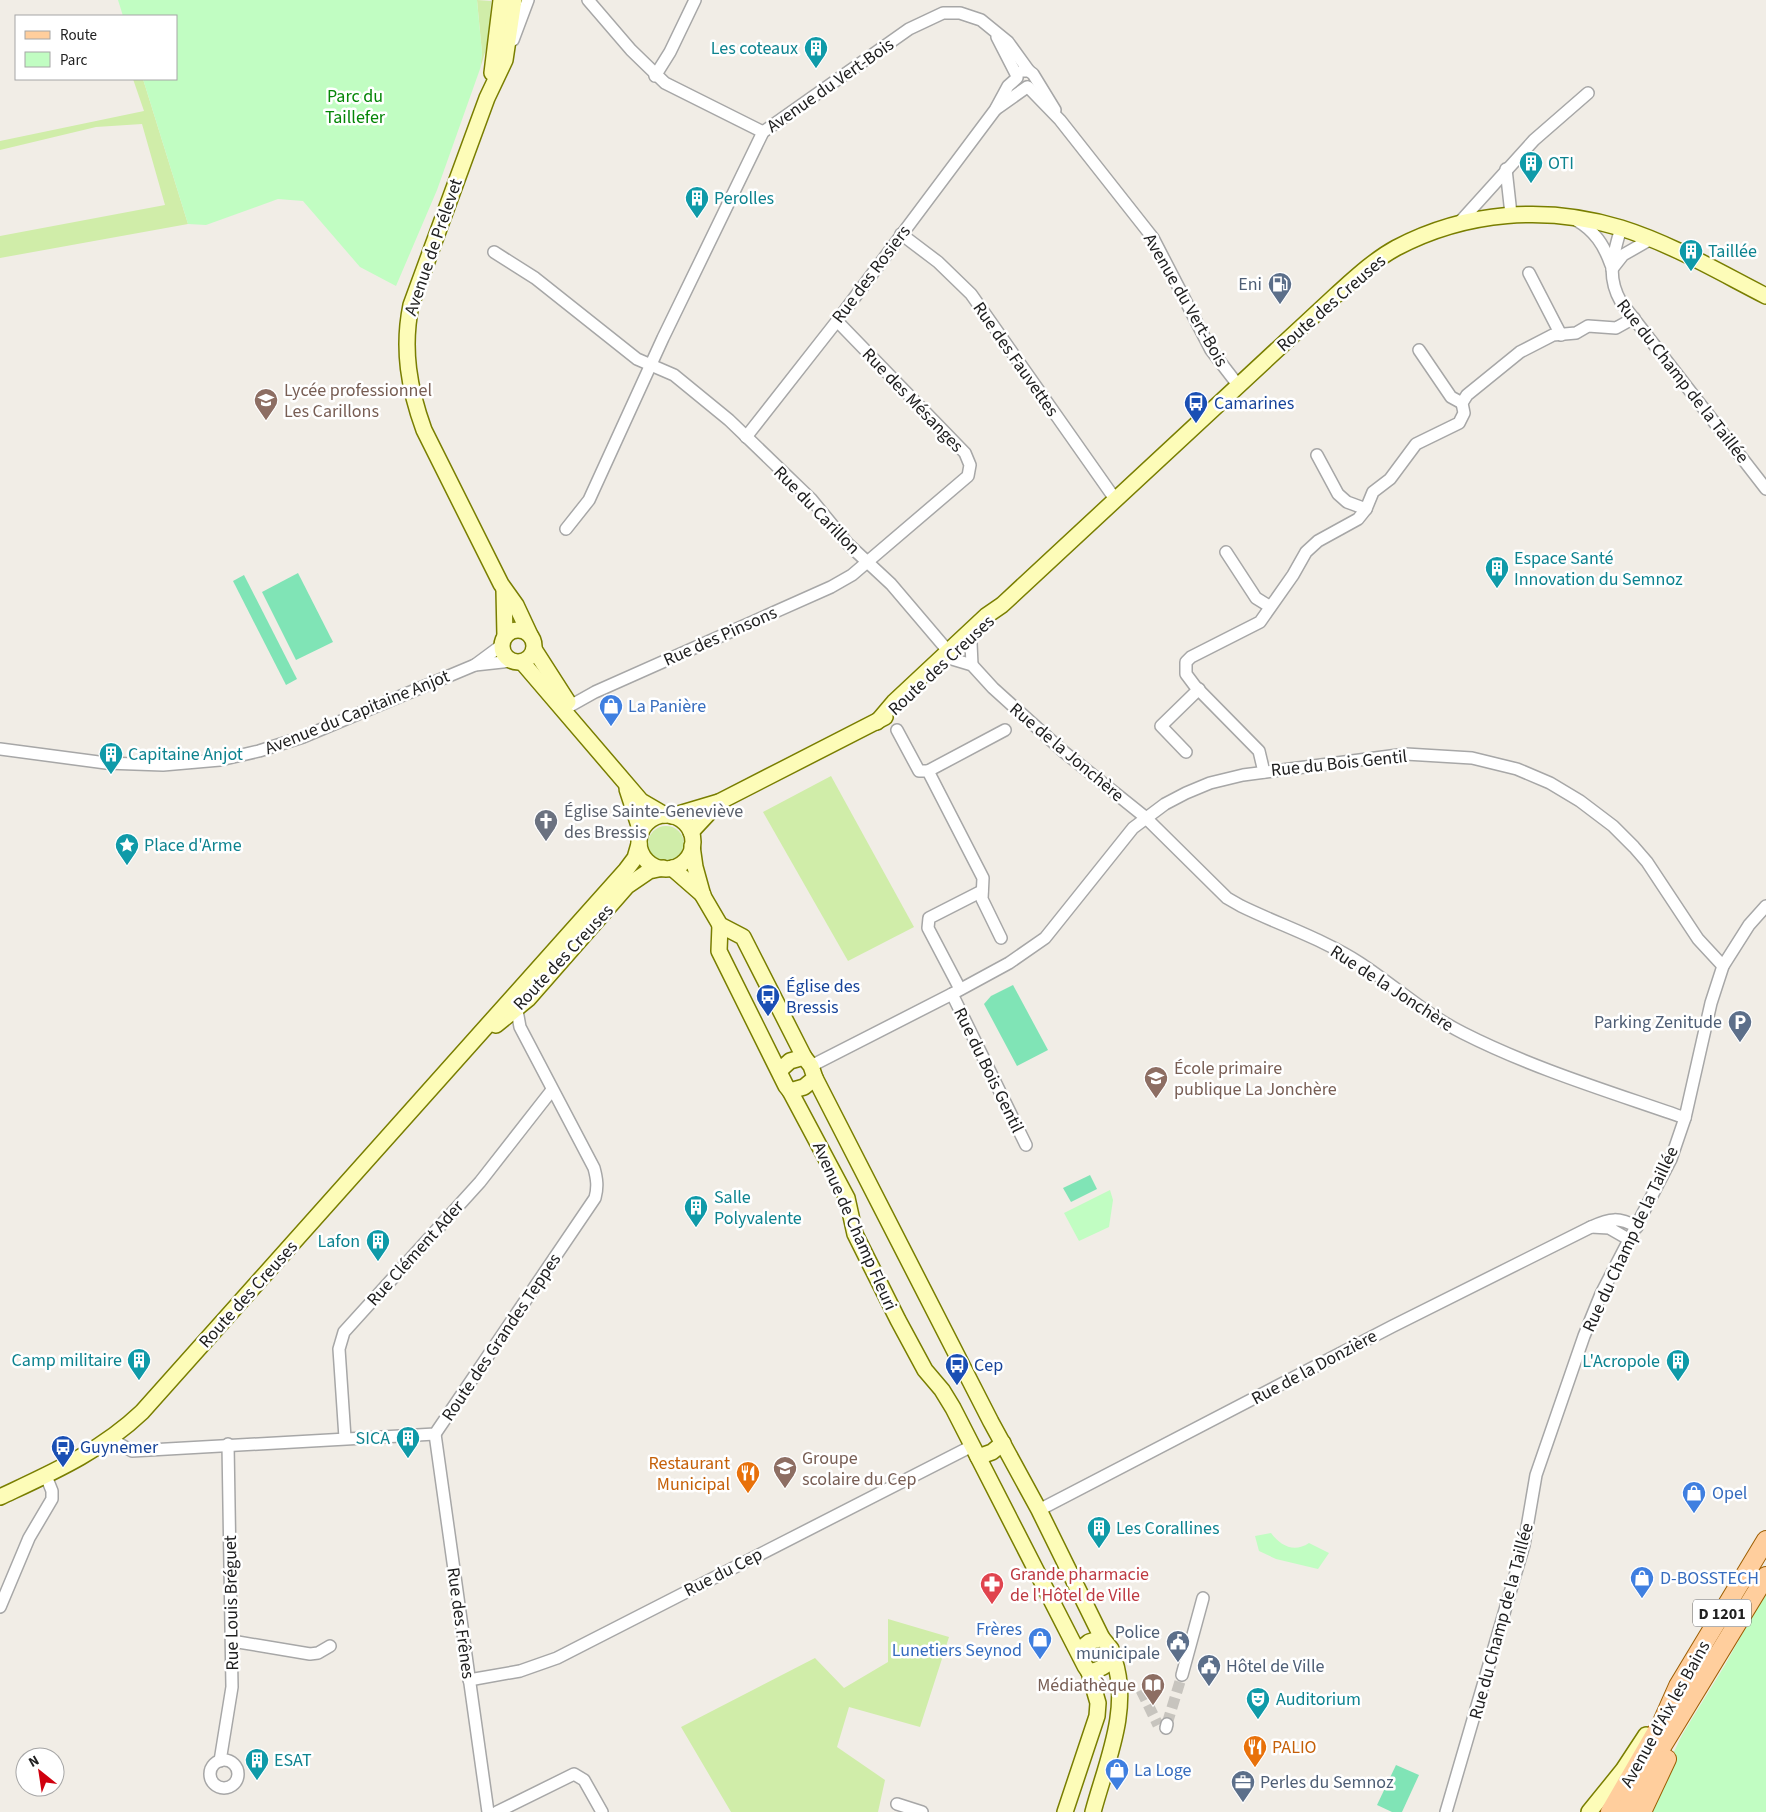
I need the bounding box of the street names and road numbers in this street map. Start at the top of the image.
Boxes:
street label: Avenue du Vert-Bois [762,32,899,139]
street label: Avenue de Prélevet [398,175,469,319]
street label: Rue des Rosiers [826,220,917,329]
street label: Avenue du Vert-Bois [1137,229,1234,372]
street label: Route des Creuses [1271,249,1391,358]
street label: Rue du Champ de la Taillée [1610,294,1755,469]
street label: Rue des Fauvettes [967,297,1065,422]
street label: Rue des Mésanges [856,343,969,458]
street label: Rue du Carillon [768,460,865,560]
street label: Rue des Pinsons [659,600,781,673]
street label: Route des Creuses [883,609,1000,721]
street label: Avenue du Capitaine Anjot [261,664,453,761]
street label: Rue de la Jonchère [1004,697,1129,808]
street label: Rue du Bois Gentil [1270,744,1408,783]
street label: Route des Creuses [507,899,619,1016]
street label: Rue de la Jonchère [1325,939,1458,1038]
street label: Rue du Bois Gentil [947,1003,1030,1137]
street label: Avenue de Champ Fleuri [806,1138,903,1314]
street label: Rue du Champ de la Taillée [1576,1142,1685,1336]
street label: Rue Clément Ader [361,1194,470,1312]
street label: Route des Creuses [193,1235,304,1354]
street label: Route des Grandes Teppes [436,1248,567,1426]
street label: Rue de la Donzière [1247,1324,1382,1411]
street label: Rue du Champ de la Taillée [1463,1520,1540,1722]
street label: Rue Louis Bréguet [218,1535,245,1671]
street label: Rue du Cep [680,1542,767,1603]
street label: Rue des Frênes [440,1566,481,1680]
road number: D 1201 [1693,1600,1751,1626]
street label: Avenue d'Aix les Bains [1615,1636,1716,1792]

